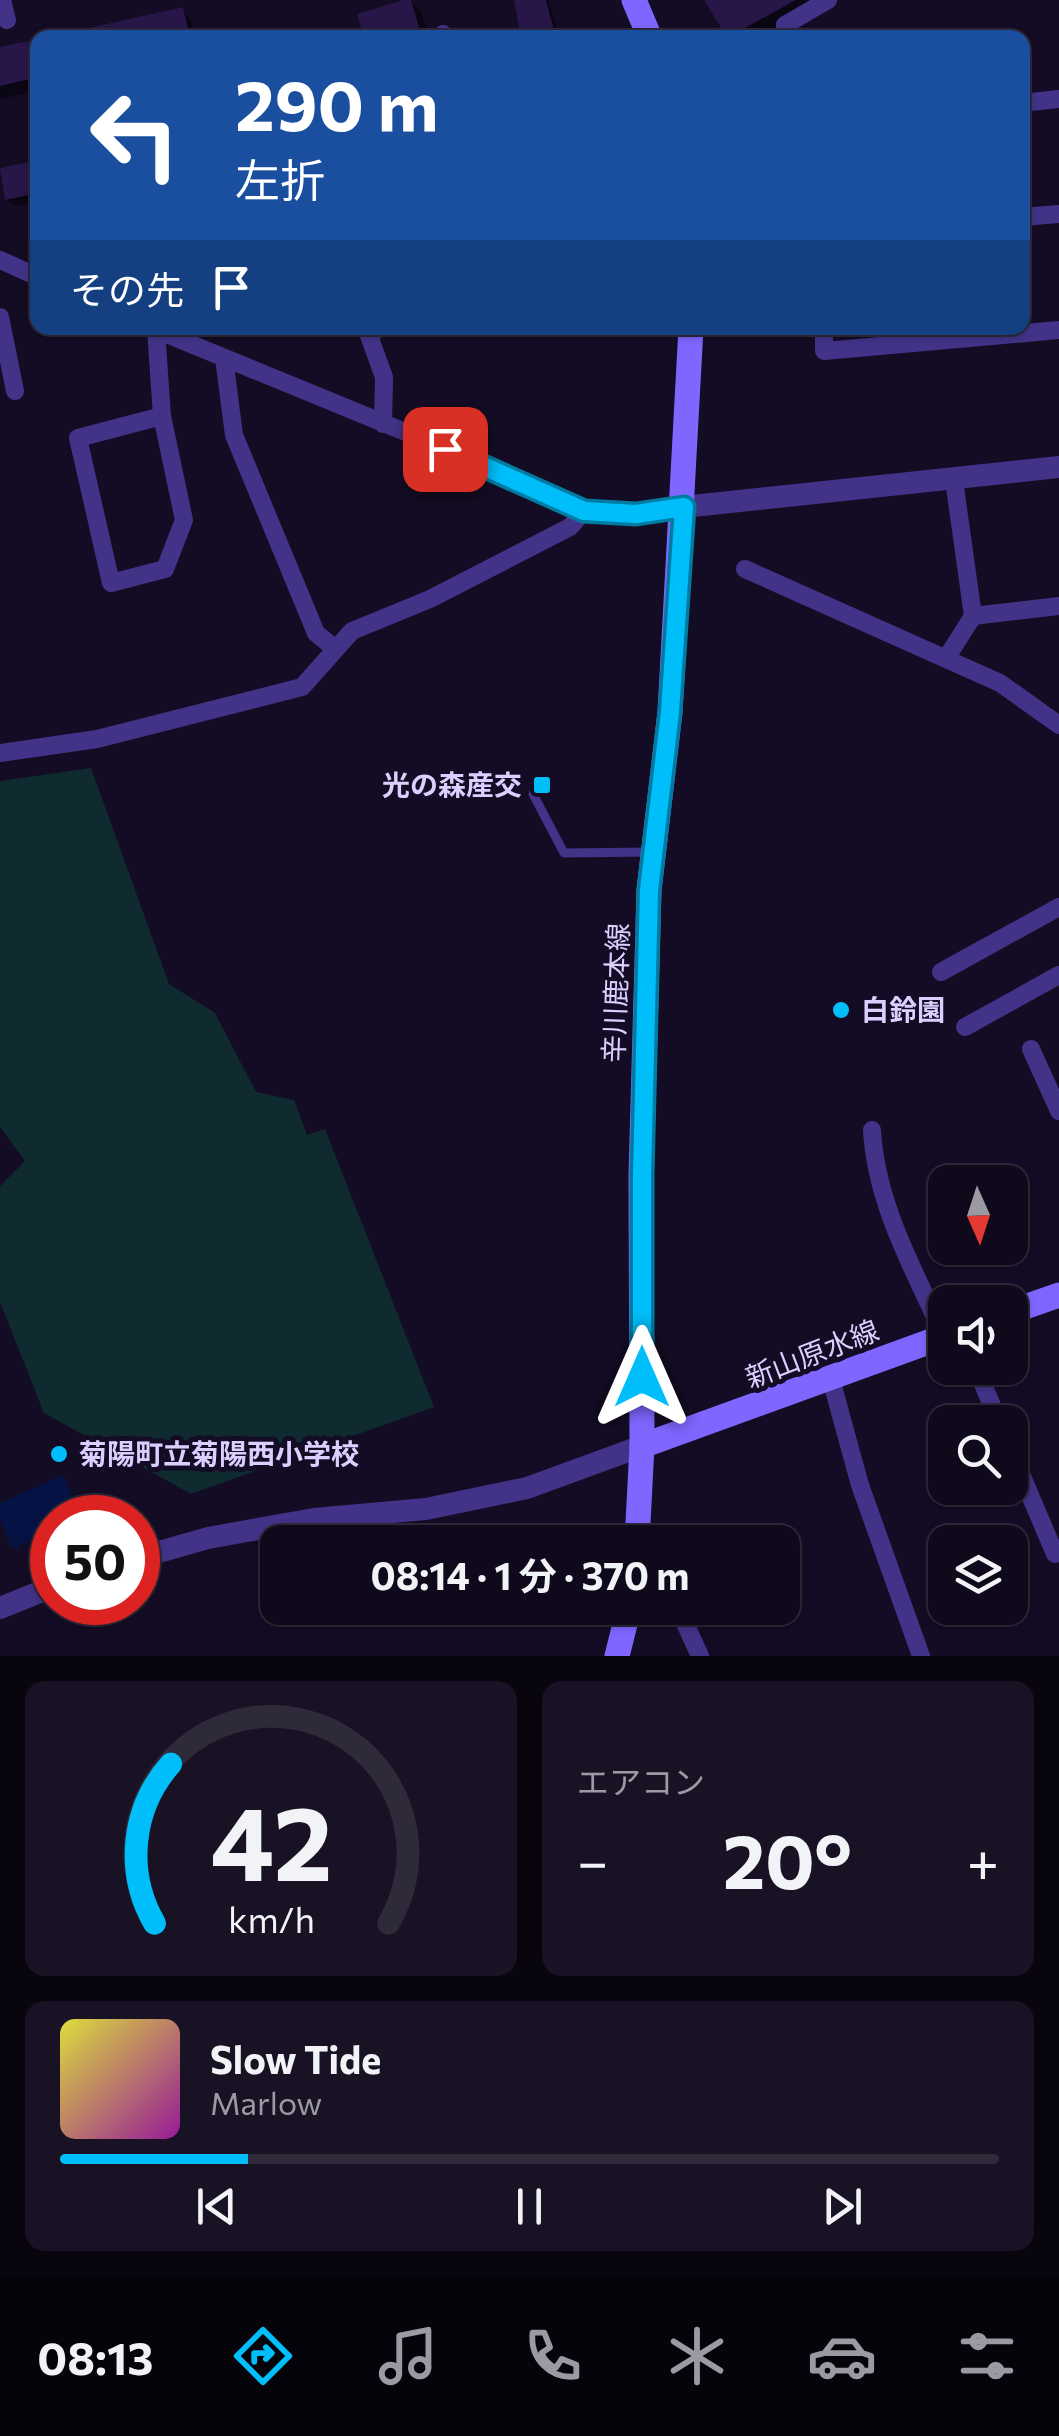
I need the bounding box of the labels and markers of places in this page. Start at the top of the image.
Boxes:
pin [403,407,488,492]
place label: 光の森産交 [382,767,522,801]
marker: 光の森産交 [531,774,553,796]
place label: 白鈴園 [861,992,945,1026]
marker: 白鈴園 [830,999,852,1021]
place label: 菊陽町立菊陽西小学校 [79,1436,359,1470]
marker: 菊陽町立菊陽西小学校 [48,1443,70,1465]

